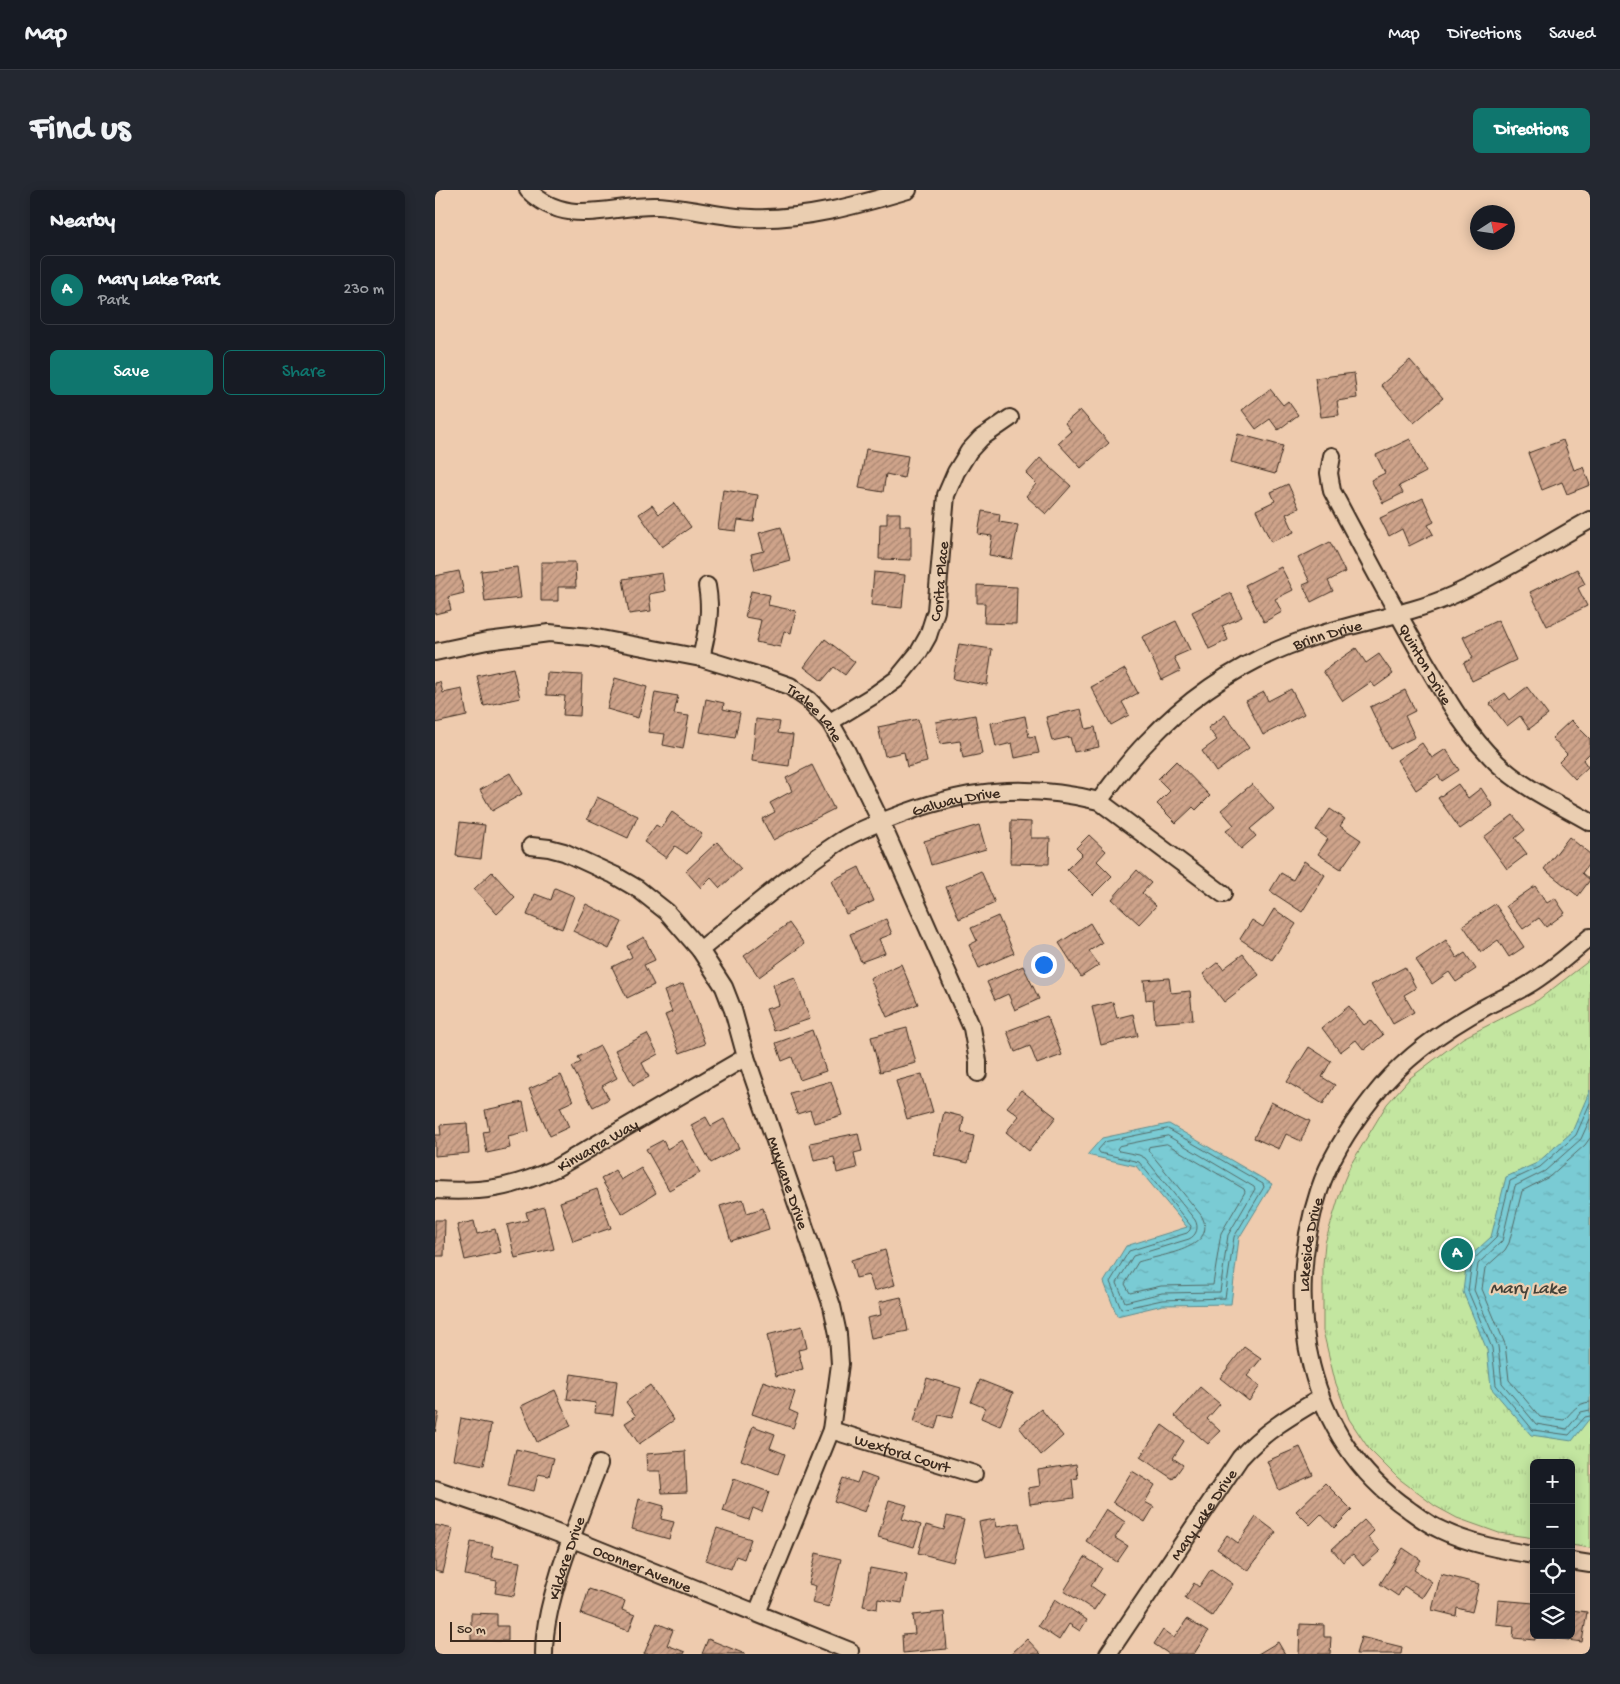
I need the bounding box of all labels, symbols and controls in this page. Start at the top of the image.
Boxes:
text: Map [25,20,67,49]
text: Map [1388,24,1420,45]
text: Directions [1448,24,1521,45]
text: Saved [1549,24,1595,45]
button: Directions [1473,108,1590,153]
text: Find us [30,110,130,151]
north arrow [1470,205,1515,250]
text: Nearby [50,210,115,235]
text: Mary Lake Park [98,269,219,292]
text: A [62,281,72,300]
text: 230 m [344,281,384,300]
text: Park [98,292,129,311]
button: Save [50,350,213,395]
button: Share [223,350,385,395]
street label: Corita Place [927,540,955,625]
street label: Brinn Drive [1290,617,1365,656]
street label: Quinton Drive [1392,621,1455,710]
street label: Tralee Lane [781,680,846,747]
street label: Galway Drive [910,785,1002,823]
your location [1031,952,1057,978]
street label: Kinvarra Way [555,1116,643,1178]
street label: Muyvane Drive [761,1135,811,1233]
street label: Lakeside Drive [1297,1195,1330,1292]
pin: A [1441,1235,1473,1273]
water label: Mary Lake [1490,1279,1567,1300]
street label: Wexford Court [852,1432,953,1479]
map controls [1530,1459,1575,1639]
button: + [1530,1459,1575,1504]
street label: Mary Lake Drive [1168,1466,1243,1565]
button: − [1530,1504,1575,1549]
street label: Kildare Drive [546,1514,592,1602]
street label: Oconner Avenue [589,1542,694,1599]
button: locate [1530,1549,1575,1594]
button: layers [1530,1594,1575,1639]
scale bar [450,1619,561,1642]
text: 50 m [457,1622,486,1639]

